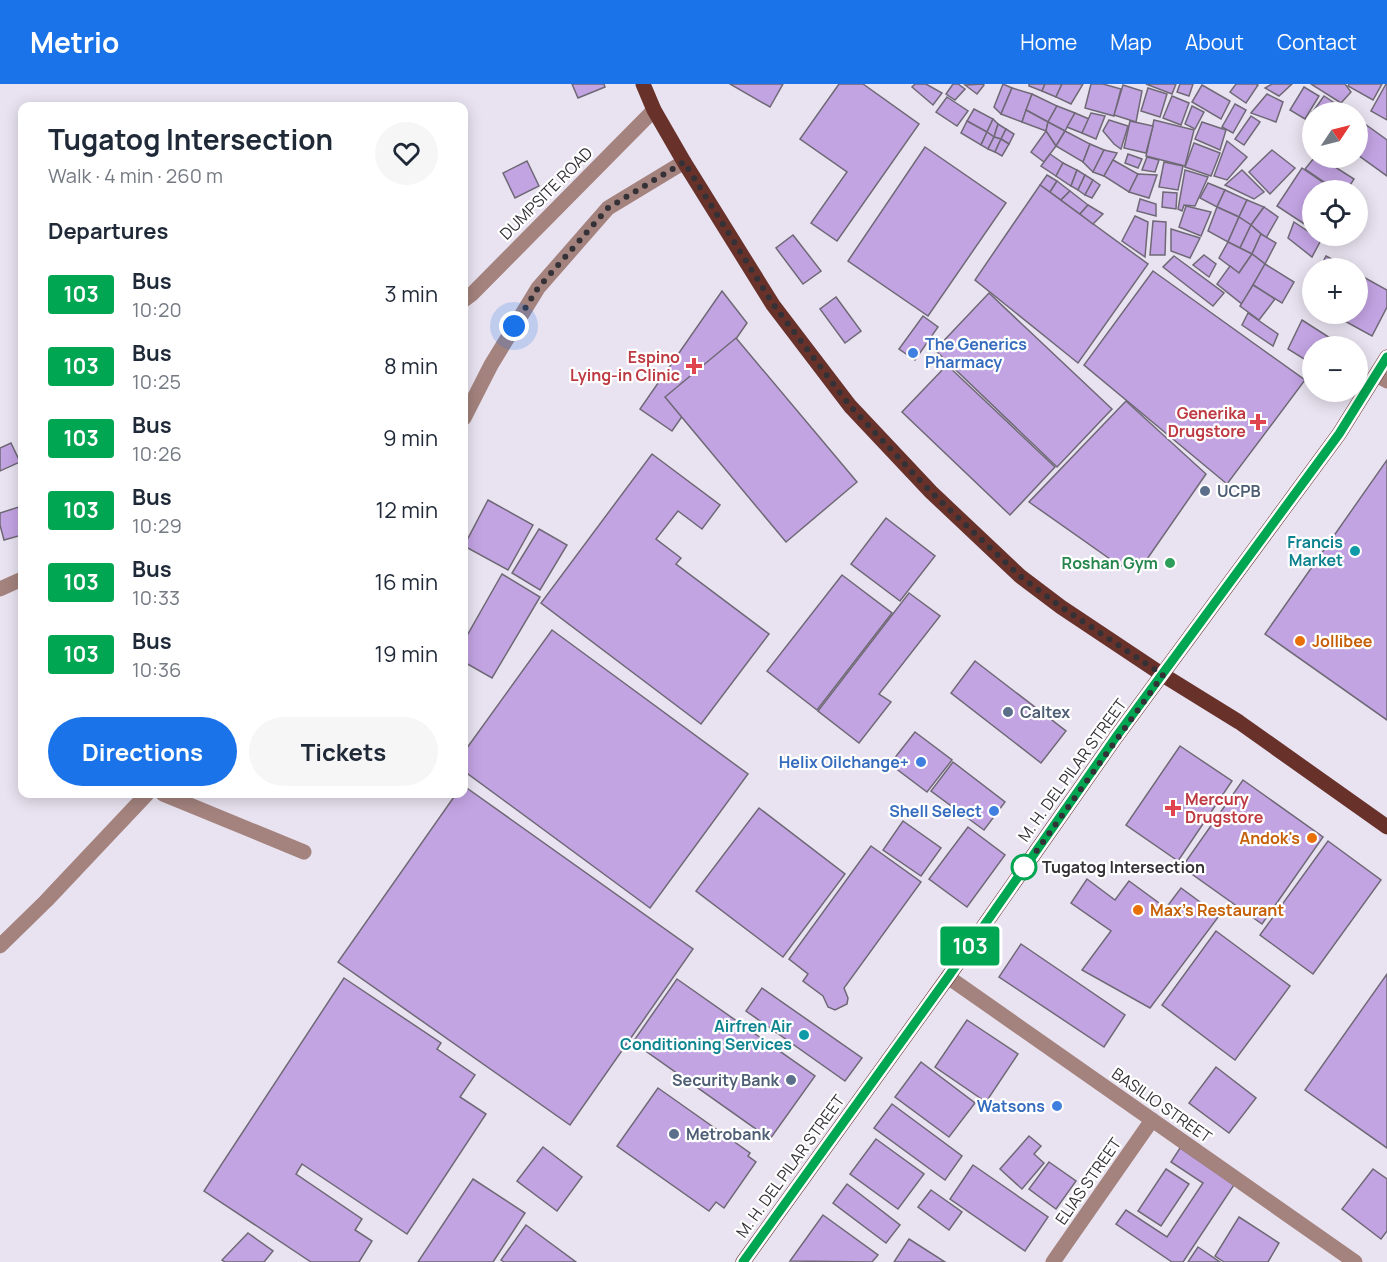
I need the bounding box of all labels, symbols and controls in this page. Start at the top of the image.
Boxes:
text: Metrio [30,23,119,61]
text: Home [1020,28,1077,56]
text: Map [1110,28,1152,56]
text: About [1185,28,1244,56]
text: Contact [1277,28,1357,56]
north arrow [1302,102,1368,168]
map controls [1302,102,1368,402]
text: Tugatog Intersection [48,120,333,158]
button: heart [375,122,438,185]
street label: DUMPSITE ROAD [495,142,597,244]
text: Walk · 4 min · 260 m [48,162,223,189]
button: locate [1302,180,1368,246]
text: Departures [48,216,168,246]
button: + [1302,258,1368,324]
text: Bus [132,266,172,296]
text: 3 min [385,279,438,309]
text: 103 [63,280,99,308]
text: 10:20 [132,296,182,323]
your location [499,311,529,341]
place label: The Generics Pharmacy [925,333,1027,373]
button: − [1302,336,1368,402]
text: Bus [132,338,172,368]
place label: Espino Lying-in Clinic [570,346,680,386]
marker: The Generics Pharmacy [906,346,920,360]
text: 8 min [384,351,438,381]
text: 103 [63,352,99,380]
marker: Espino Lying-in Clinic [685,357,703,375]
text: 10:25 [132,368,181,395]
place label: Generika Drugstore [1168,402,1246,442]
text: Bus [132,410,172,440]
marker: Generika Drugstore [1251,415,1265,429]
text: 9 min [383,423,438,453]
text: 103 [63,424,99,452]
text: 10:26 [132,440,182,467]
place label: UCPB [1217,480,1261,502]
text: Bus [132,482,172,512]
marker: UCPB [1198,484,1212,498]
text: 12 min [376,495,438,525]
text: 103 [63,496,99,524]
text: 10:29 [132,512,182,539]
place label: Francis Market [1287,531,1343,571]
marker: Francis Market [1348,544,1362,558]
place label: Roshan Gym [1062,552,1158,574]
text: Bus [132,554,172,584]
marker: Roshan Gym [1163,556,1177,570]
text: 16 min [375,567,438,597]
text: 103 [63,568,99,596]
text: 10:33 [132,584,180,611]
text: Bus [132,626,172,656]
place label: Jollibee [1312,630,1373,652]
marker: Jollibee [1293,634,1307,648]
text: 19 min [375,639,438,669]
text: 103 [63,640,99,668]
text: 10:36 [132,656,181,683]
street label: M. H. DEL PILAR STREET [1013,694,1132,846]
place label: Caltex [1020,701,1070,723]
marker: Caltex [1001,705,1015,719]
button: Directions [48,717,237,786]
button: Tickets [249,717,438,786]
place label: Helix Oilchange+ [779,751,909,773]
marker: Helix Oilchange+ [914,755,928,769]
place label: Mercury Drugstore [1185,788,1264,828]
place label: Shell Select [889,800,982,822]
marker: Mercury Drugstore [1166,801,1180,815]
marker: Shell Select [987,804,1001,818]
place label: Andok's [1239,827,1300,849]
marker: Andok's [1305,831,1319,845]
marker: Tugatog Intersection [1011,854,1037,880]
place label: Tugatog Intersection [1042,856,1205,878]
place label: Max's Restaurant [1150,899,1284,921]
marker: Max's Restaurant [1131,903,1145,917]
line badge: 103 [936,926,1004,966]
text: 103 [952,932,988,960]
place label: Airfren Air Conditioning Services [620,1015,792,1055]
marker: Airfren Air Conditioning Services [797,1028,811,1042]
street label: BASILIO STREET [1108,1062,1217,1148]
place label: Security Bank [672,1069,779,1091]
marker: Security Bank [784,1073,798,1087]
street label: M. H. DEL PILAR STREET [731,1090,850,1242]
place label: Watsons [977,1095,1045,1117]
marker: Watsons [1050,1099,1064,1113]
place label: Metrobank [686,1123,770,1145]
marker: Metrobank [667,1127,681,1141]
street label: ELIAS STREET [1050,1133,1126,1229]

